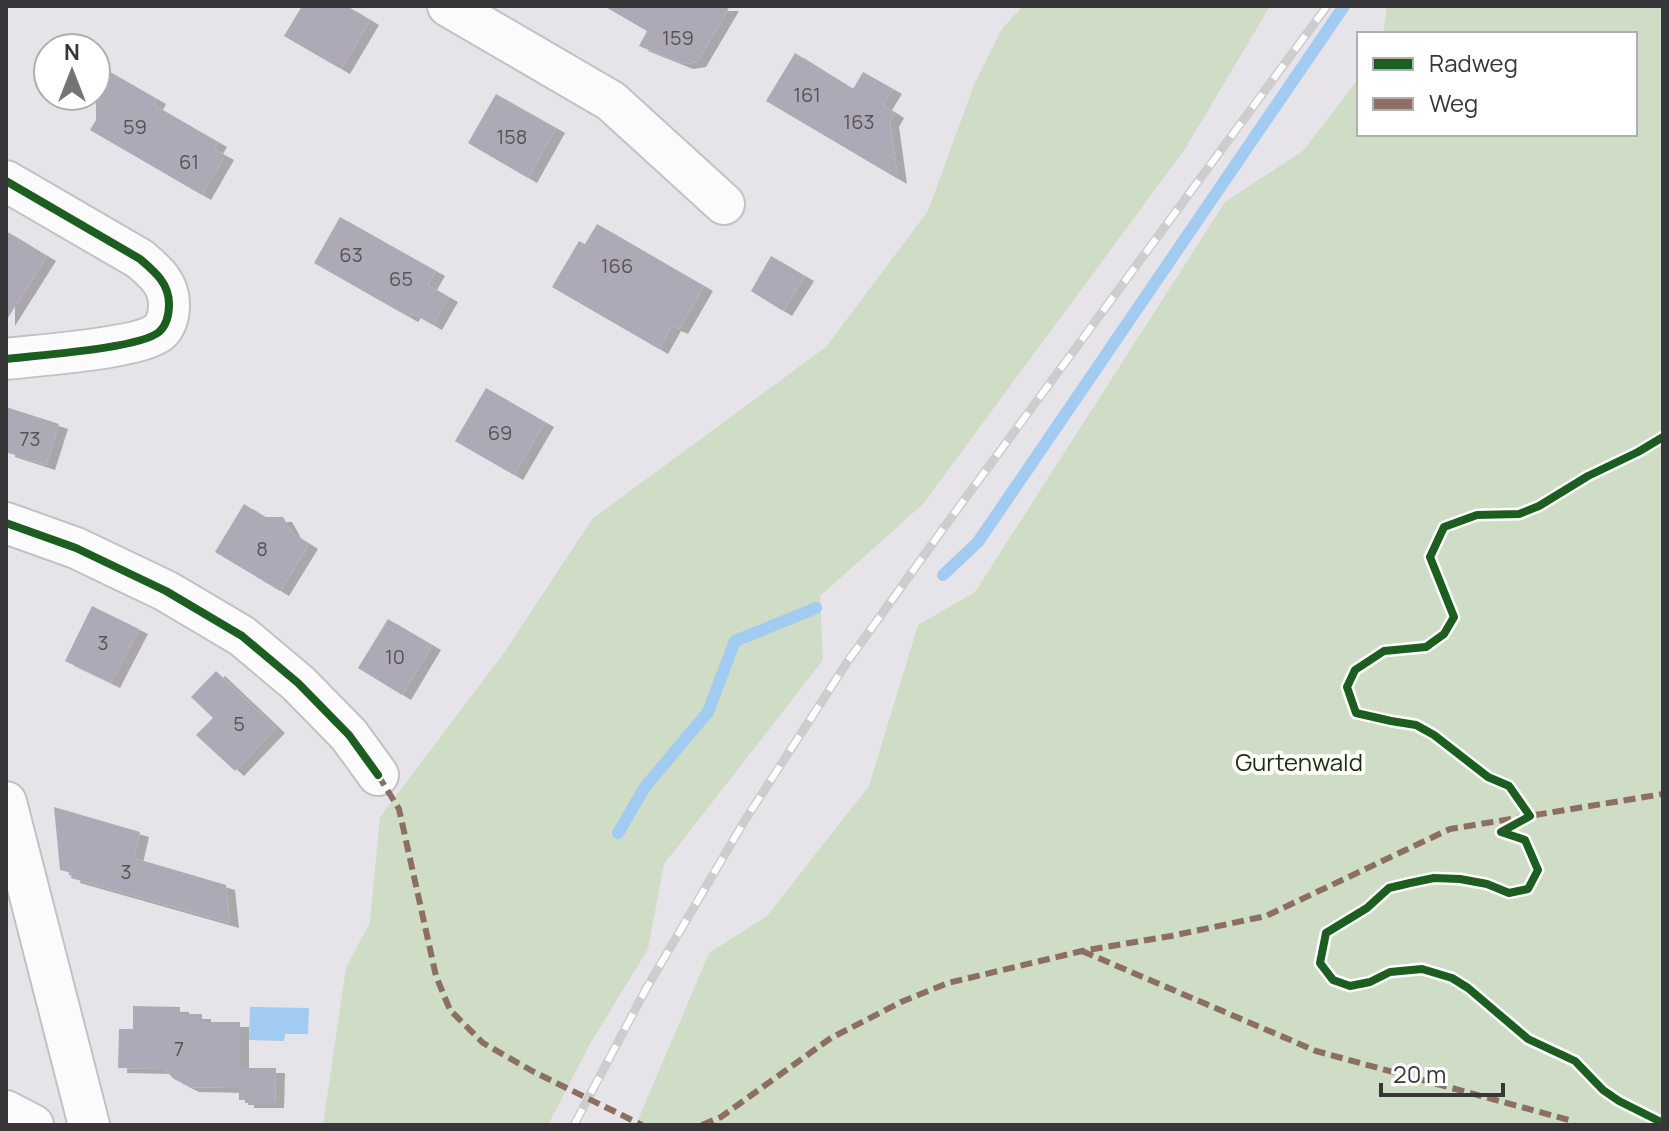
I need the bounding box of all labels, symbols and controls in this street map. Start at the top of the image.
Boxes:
house number: 159 [662,24,694,51]
north arrow [32,32,112,112]
legend [1357,32,1637,136]
text: N [64,37,80,67]
text: Radweg [1429,46,1518,79]
house number: 161 [793,81,821,108]
text: Weg [1429,86,1478,119]
house number: 163 [843,108,875,135]
house number: 59 [123,113,147,140]
house number: 158 [497,123,527,150]
house number: 61 [179,148,199,175]
house number: 63 [339,241,363,268]
house number: 166 [601,252,633,279]
house number: 65 [389,265,413,292]
house number: 69 [488,419,512,446]
house number: 73 [19,425,41,452]
house number: 8 [256,535,268,562]
house number: 3 [97,629,109,656]
house number: 10 [385,643,405,670]
house number: 5 [233,710,245,737]
park label: Gurtenwald [1235,745,1363,778]
house number: 3 [120,858,132,885]
house number: 7 [174,1035,184,1062]
scale bar [1381,1047,1503,1097]
text: 20 m [1393,1057,1446,1090]

